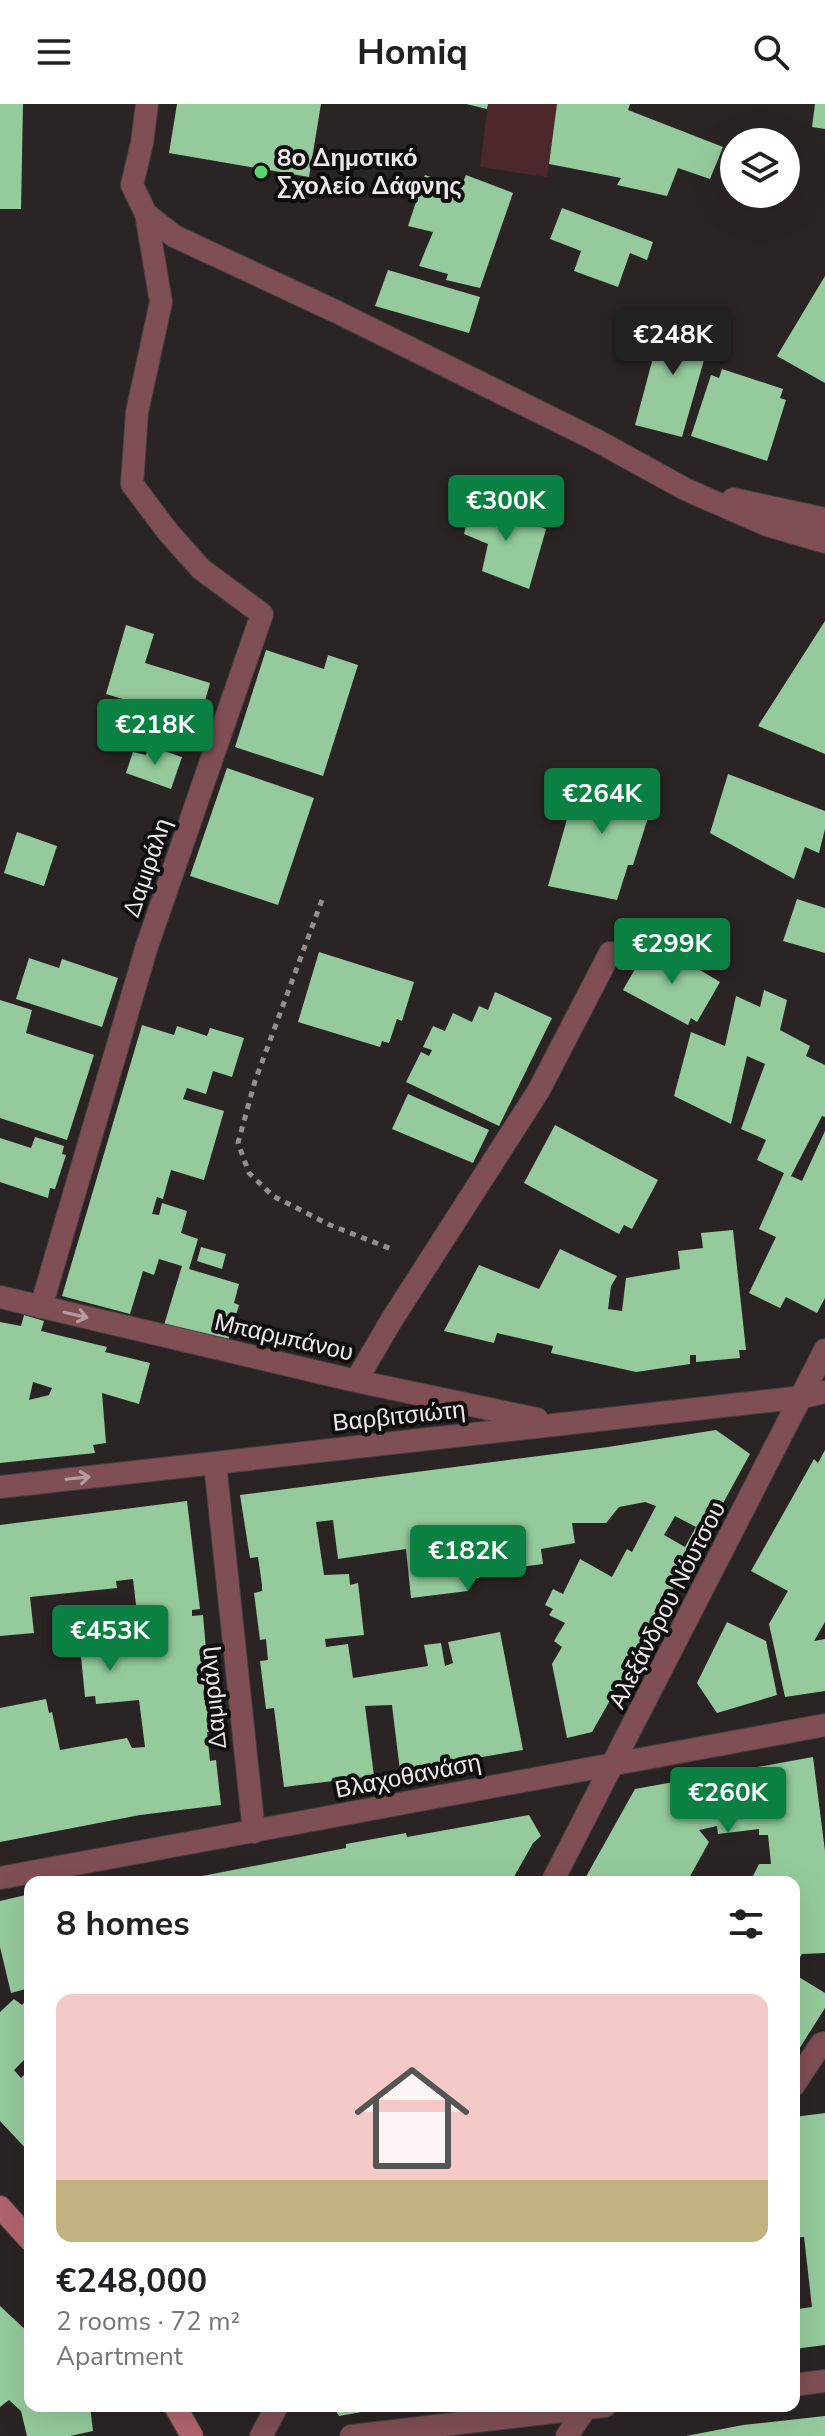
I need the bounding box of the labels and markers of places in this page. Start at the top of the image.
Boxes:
place label: 8ο Δημοτικό Σχολείο Δάφνης [277,142,462,202]
marker: 8ο Δημοτικό Σχολείο Δάφνης [252,163,270,181]
pin: €248K [617,309,729,377]
pin: €300K [450,475,562,543]
pin: €218K [99,699,211,767]
pin: €264K [546,768,658,836]
pin: €299K [616,918,728,986]
pin: €182K [412,1525,524,1593]
pin: €453K [54,1605,166,1673]
pin: €260K [672,1767,784,1835]

